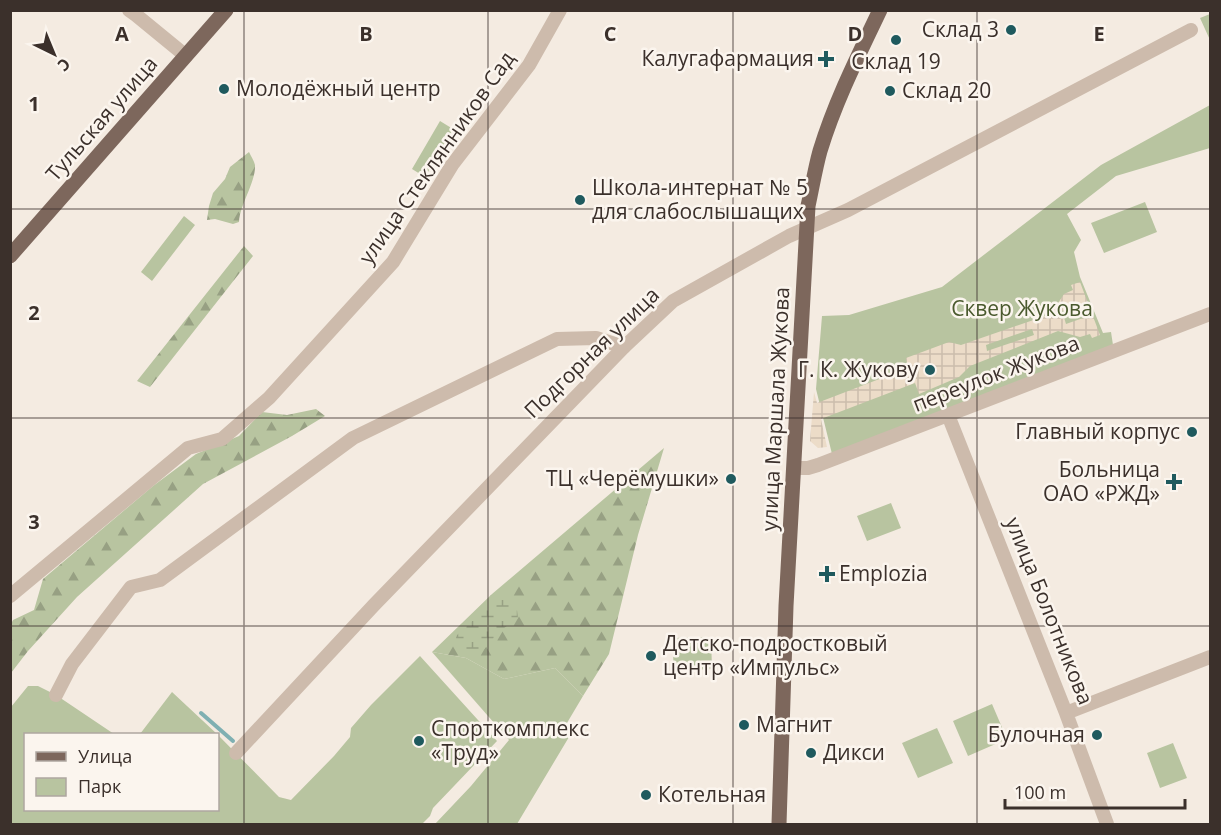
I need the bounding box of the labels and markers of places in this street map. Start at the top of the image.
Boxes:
place label: Склад 3 [922,15,999,43]
marker: Склад 3 [1004,23,1018,37]
marker: Склад 19 [889,33,903,47]
place label: Калугафармация [642,44,814,72]
place label: Склад 19 [851,47,941,75]
marker: Калугафармация [819,52,833,66]
place label: Молодёжный центр [236,74,441,102]
place label: Склад 20 [902,76,991,104]
marker: Молодёжный центр [217,82,231,96]
marker: Склад 20 [883,84,897,98]
place label: Школа-интернат № 5 для слабослышащих [592,173,808,225]
marker: Школа-интернат № 5 для слабослышащих [573,193,587,207]
place label: Г. К. Жукову [798,355,918,383]
marker: Г. К. Жукову [923,363,937,377]
place label: Главный корпус [1015,417,1180,445]
marker: Главный корпус [1185,425,1199,439]
place label: Больница ОАО «РЖД» [1043,455,1160,507]
place label: ТЦ «Черёмушки» [546,464,719,492]
marker: ТЦ «Черёмушки» [724,472,738,486]
marker: Больница ОАО «РЖД» [1165,473,1183,491]
place label: Emplozia [839,559,928,587]
marker: Emplozia [820,567,834,581]
place label: Детско-подростковый центр «Импульс» [663,629,888,681]
marker: Детско-подростковый центр «Импульс» [644,649,658,663]
place label: Магнит [756,710,832,738]
place label: Спорткомплекс «Труд» [431,714,589,766]
marker: Магнит [737,718,751,732]
place label: Булочная [988,720,1085,748]
marker: Булочная [1090,728,1104,742]
marker: Спорткомплекс «Труд» [412,734,426,748]
place label: Дикси [823,738,885,766]
marker: Дикси [804,746,818,760]
place label: Котельная [658,780,766,808]
marker: Котельная [639,788,653,802]

